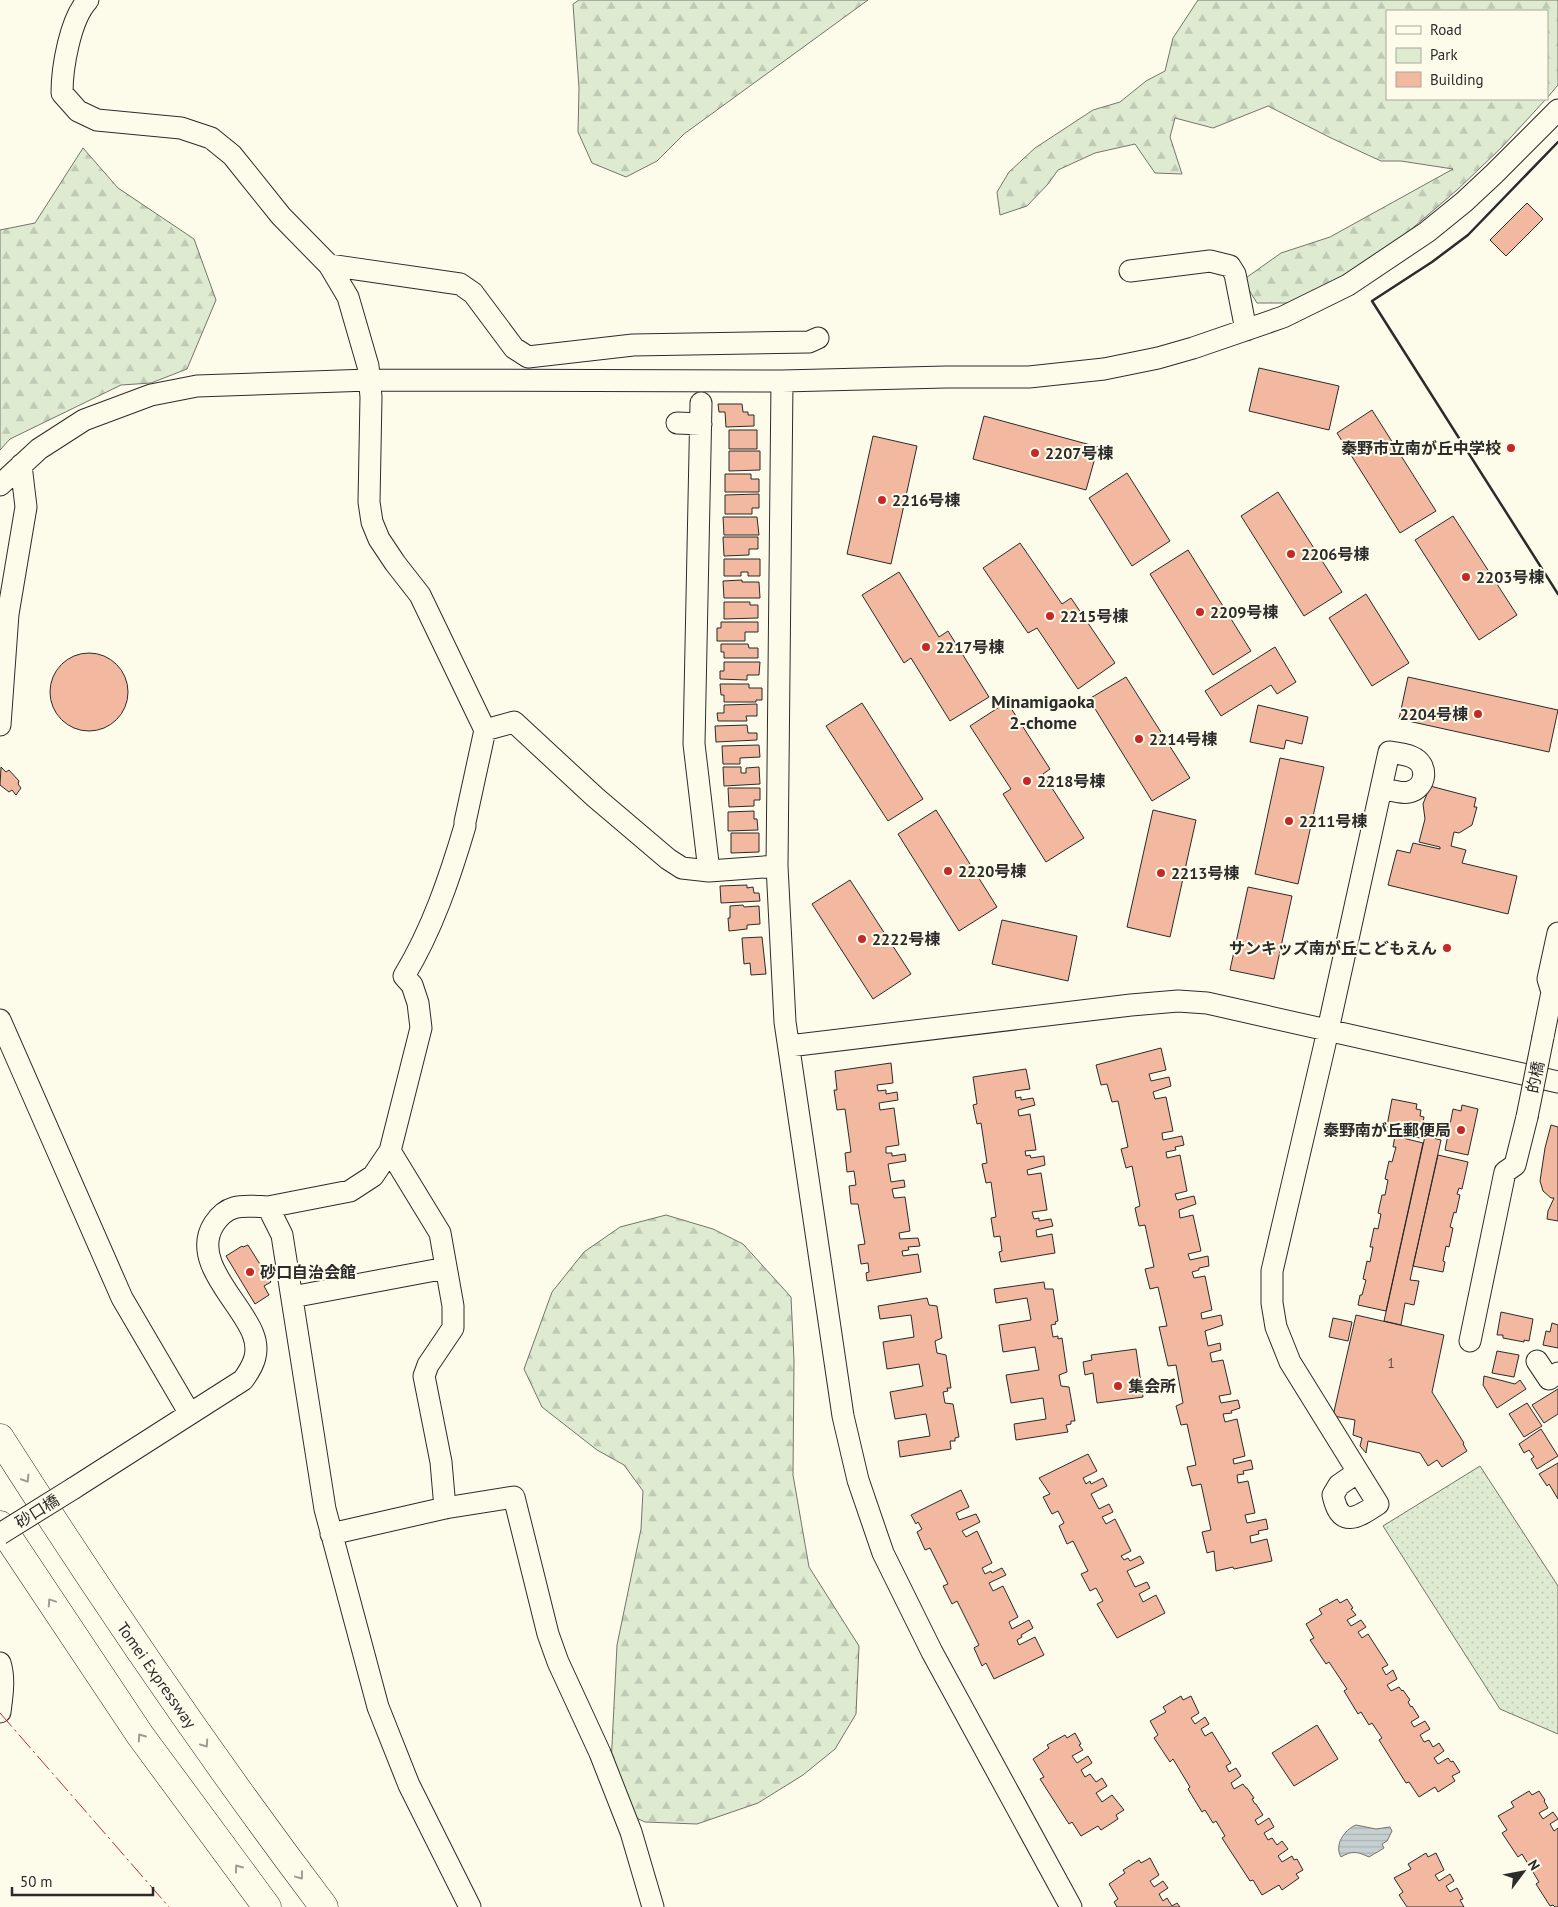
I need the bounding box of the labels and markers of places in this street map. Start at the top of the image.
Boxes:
place label: 秦野市立南が丘中学校 [1341,438,1501,458]
marker: 秦野市立南が丘中学校 [1505,442,1517,454]
place label: 2207号棟 [1045,443,1113,463]
marker: 2207号棟 [1029,447,1041,459]
place label: 2216号棟 [892,490,960,510]
marker: 2216号棟 [876,494,888,506]
place label: 2206号棟 [1301,544,1369,564]
marker: 2206号棟 [1285,548,1297,560]
place label: 2203号棟 [1476,567,1544,587]
marker: 2203号棟 [1460,571,1472,583]
place label: 2209号棟 [1210,602,1278,622]
place label: 2215号棟 [1060,606,1128,626]
marker: 2209号棟 [1194,606,1206,618]
marker: 2215号棟 [1044,610,1056,622]
place label: 2217号棟 [936,637,1004,657]
marker: 2217号棟 [920,641,932,653]
place label: 2204号棟 [1400,704,1468,724]
marker: 2204号棟 [1472,708,1484,720]
place label: 2214号棟 [1149,729,1217,749]
marker: 2214号棟 [1133,733,1145,745]
place label: 2218号棟 [1037,771,1105,791]
marker: 2218号棟 [1021,775,1033,787]
place label: 2211号棟 [1299,811,1367,831]
marker: 2211号棟 [1283,815,1295,827]
place label: 2220号棟 [958,861,1026,881]
place label: 2213号棟 [1171,863,1239,883]
marker: 2220号棟 [942,865,954,877]
marker: 2213号棟 [1155,867,1167,879]
place label: 2222号棟 [872,929,940,949]
marker: 2222号棟 [856,933,868,945]
place label: サンキッズ南が丘こどもえん [1229,938,1437,958]
marker: サンキッズ南が丘こどもえん [1441,942,1453,954]
place label: 秦野南が丘郵便局 [1323,1120,1451,1140]
marker: 秦野南が丘郵便局 [1455,1124,1467,1136]
place label: 砂口自治会館 [260,1262,356,1282]
marker: 砂口自治会館 [244,1266,256,1278]
place label: 集会所 [1128,1376,1176,1396]
marker: 集会所 [1112,1380,1124,1392]

